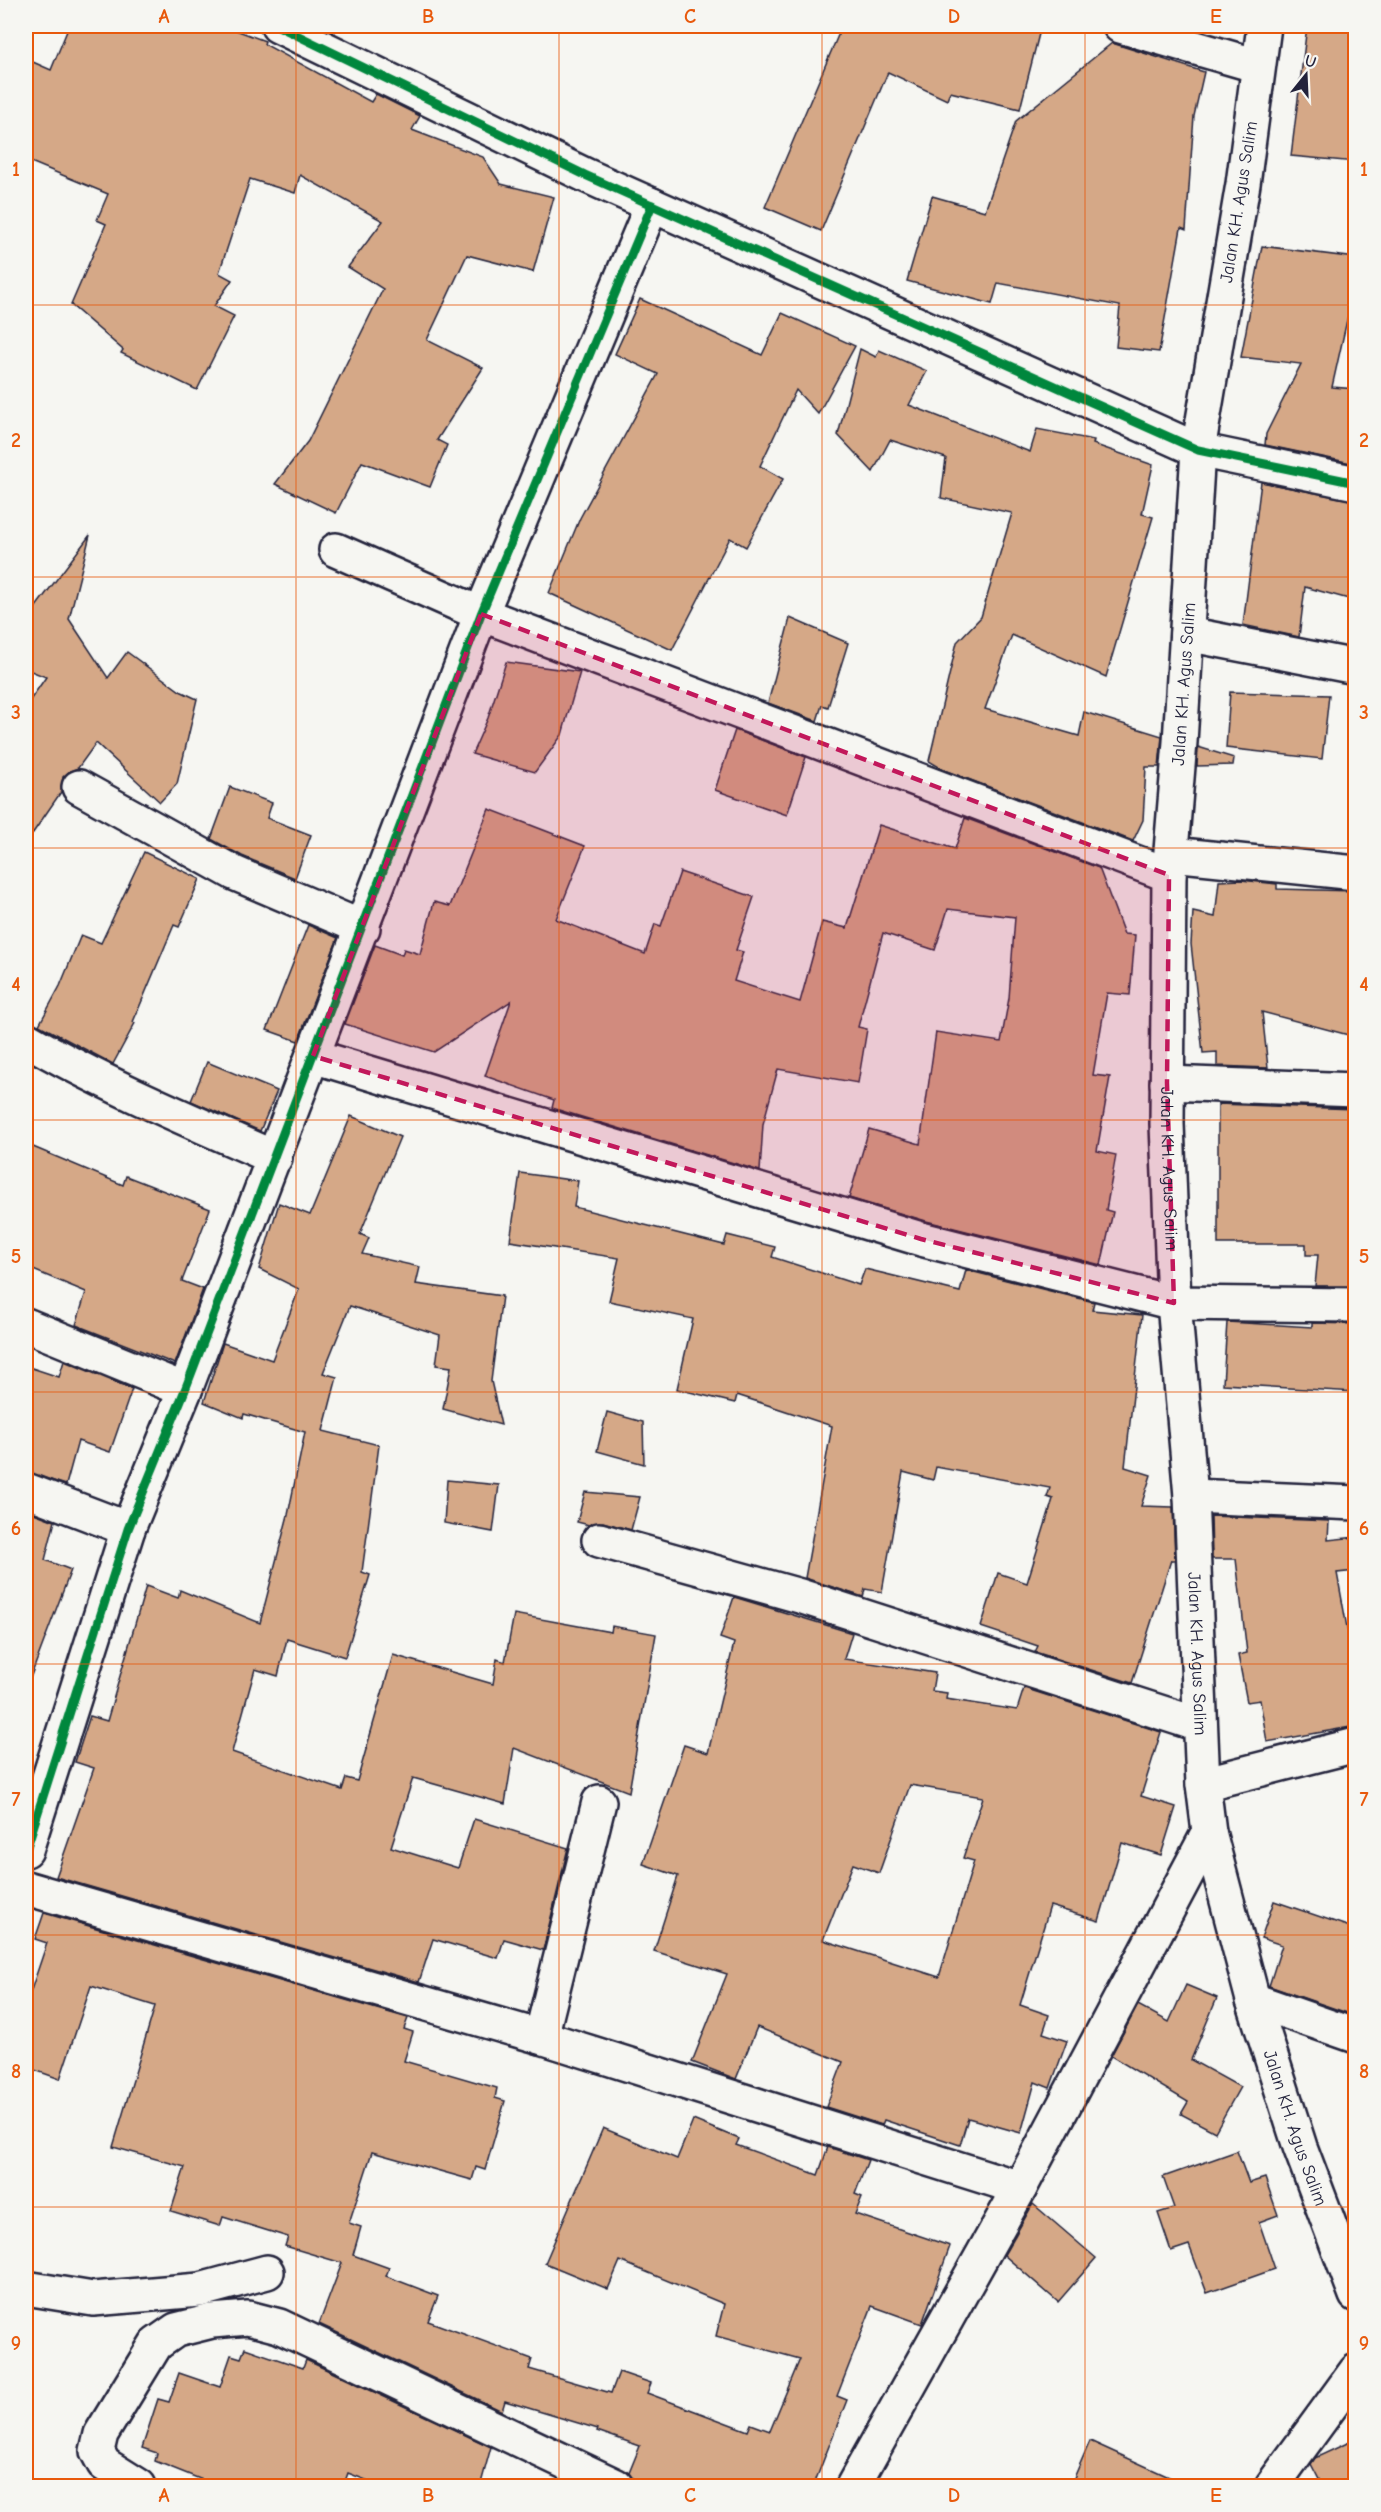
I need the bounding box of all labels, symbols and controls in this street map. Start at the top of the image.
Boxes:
text: A [158,5,170,28]
text: B [422,5,434,28]
text: C [684,5,696,28]
text: D [948,5,960,28]
text: E [1210,5,1222,28]
north arrow [1276,45,1336,105]
text: U [1302,51,1318,72]
street label: Jalan KH. Agus Salim [1216,120,1262,284]
text: 1 [12,158,20,181]
text: 1 [1360,158,1368,181]
text: 2 [11,429,21,452]
text: 2 [1359,429,1369,452]
street label: Jalan KH. Agus Salim [1168,602,1200,766]
text: 3 [11,701,21,724]
text: 3 [1359,701,1369,724]
text: 4 [11,973,21,996]
text: 4 [1359,973,1369,996]
street label: Jalan KH. Agus Salim [1156,1087,1182,1251]
text: 5 [11,1245,21,1268]
text: 5 [1359,1245,1369,1268]
text: 6 [11,1517,21,1540]
text: 6 [1359,1517,1369,1540]
street label: Jalan KH. Agus Salim [1184,1572,1211,1736]
text: 7 [12,1788,21,1811]
text: 7 [1360,1788,1369,1811]
street label: Jalan KH. Agus Salim [1259,2047,1332,2209]
text: 8 [11,2060,21,2083]
text: 8 [1359,2060,1369,2083]
text: 9 [11,2332,21,2355]
text: 9 [1359,2332,1369,2355]
text: A [158,2484,170,2507]
text: B [422,2484,434,2507]
text: C [684,2484,696,2507]
text: D [948,2484,960,2507]
text: E [1210,2484,1222,2507]

